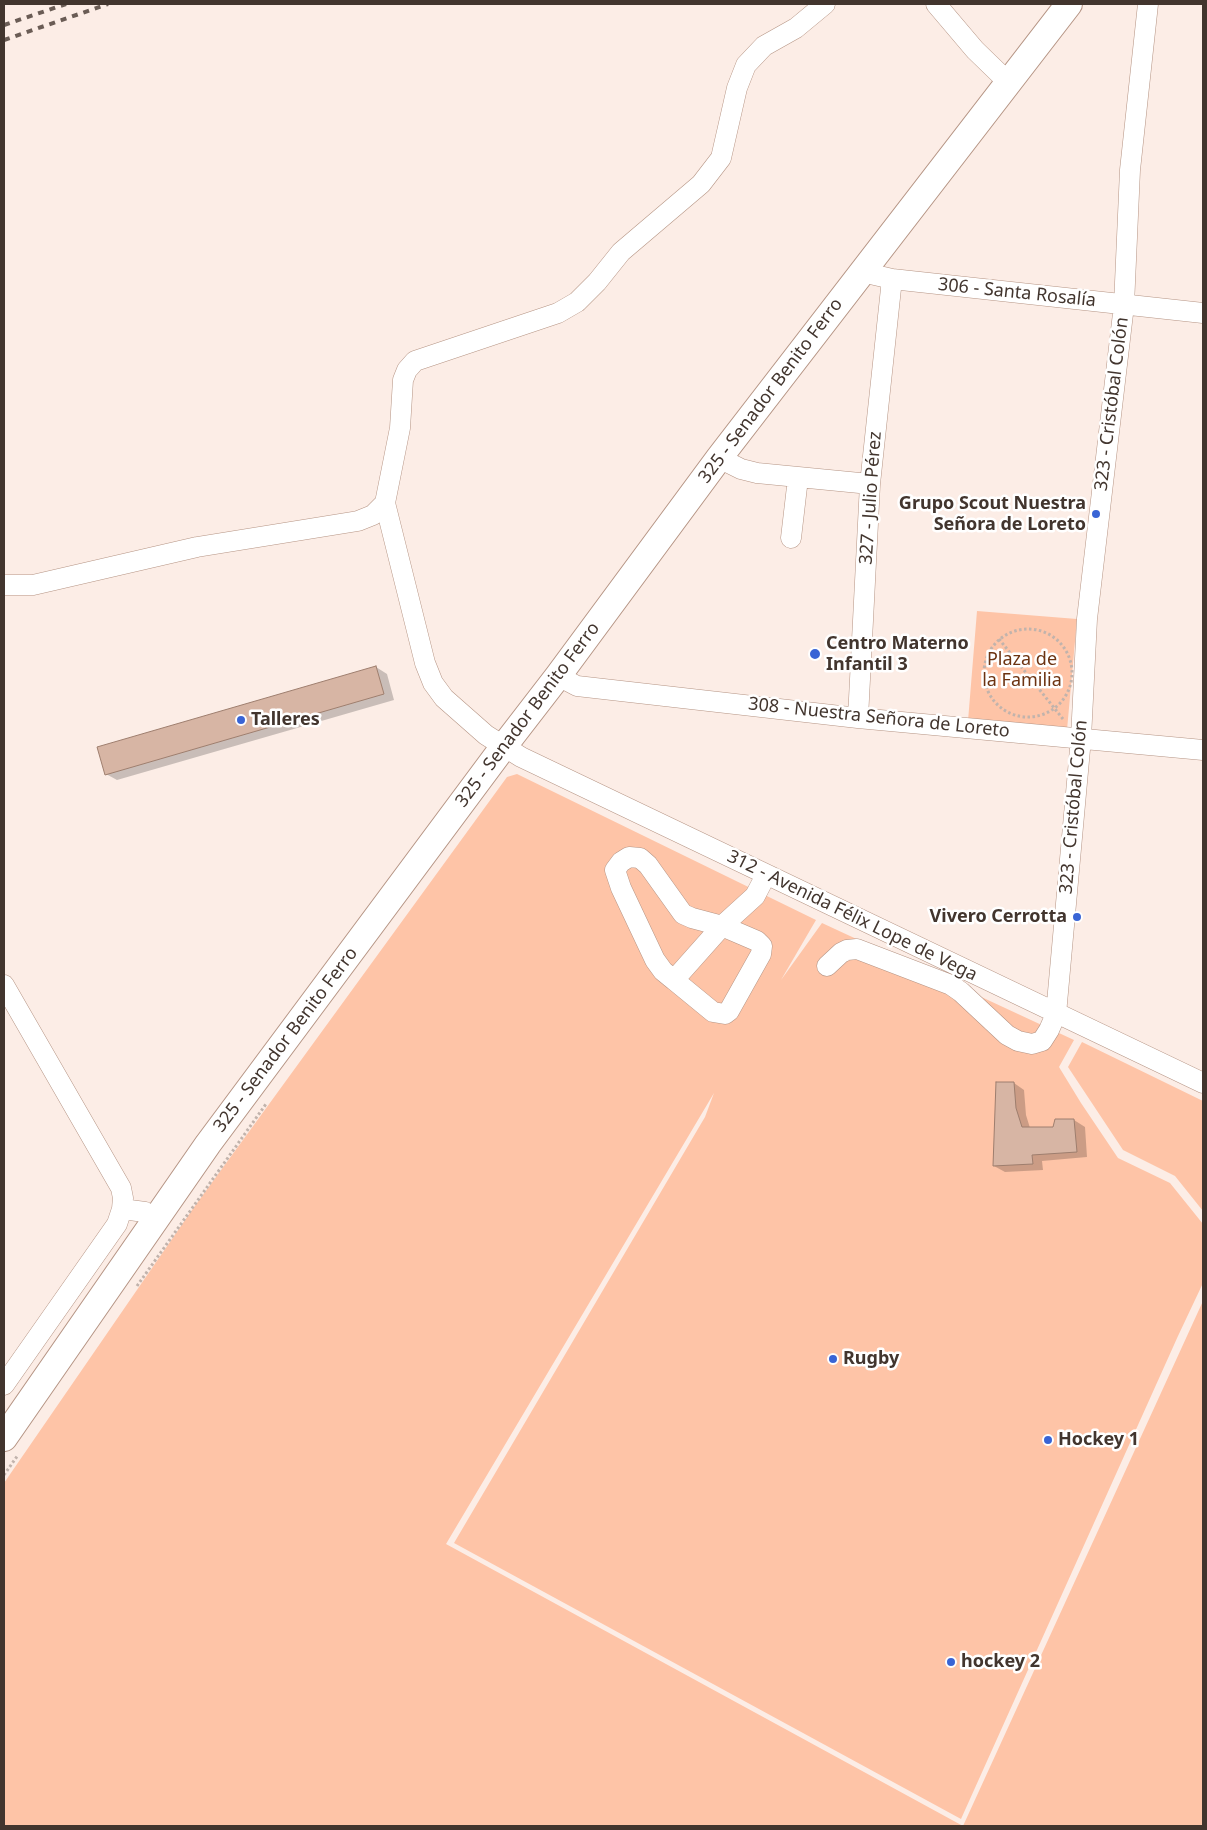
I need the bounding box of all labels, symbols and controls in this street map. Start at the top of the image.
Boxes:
street label: 306 - Santa Rosalía [937,274,1097,312]
street label: 325 - Senador Benito Ferro [694,294,848,488]
street label: 323 - Cristóbal Colón [1091,316,1133,492]
street label: 327 - Julio Pérez [856,431,886,565]
place label: Grupo Scout Nuestra Señora de Loreto [899,493,1086,536]
marker: Grupo Scout Nuestra Señora de Loreto [1090,508,1102,520]
street label: 325 - Senador Benito Ferro [451,618,605,812]
place label: Centro Materno Infantil 3 [826,633,969,676]
marker: Centro Materno Infantil 3 [808,647,822,661]
park label: Plaza de la Familia [982,649,1062,692]
street label: 308 - Nuestra Señora de Loreto [747,694,1011,742]
place label: Talleres [251,709,320,731]
marker: Talleres [235,714,247,726]
street label: 323 - Cristóbal Colón [1056,719,1092,895]
street label: 312 - Avenida Félix Lope de Vega [724,846,980,986]
place label: Vivero Cerrotta [930,906,1067,928]
marker: Vivero Cerrotta [1071,911,1083,923]
street label: 325 - Senador Benito Ferro [209,943,363,1137]
place label: Rugby [843,1348,899,1370]
marker: Rugby [827,1353,839,1365]
place label: Hockey 1 [1058,1429,1139,1451]
marker: Hockey 1 [1042,1434,1054,1446]
place label: hockey 2 [961,1651,1040,1673]
marker: hockey 2 [945,1656,957,1668]

